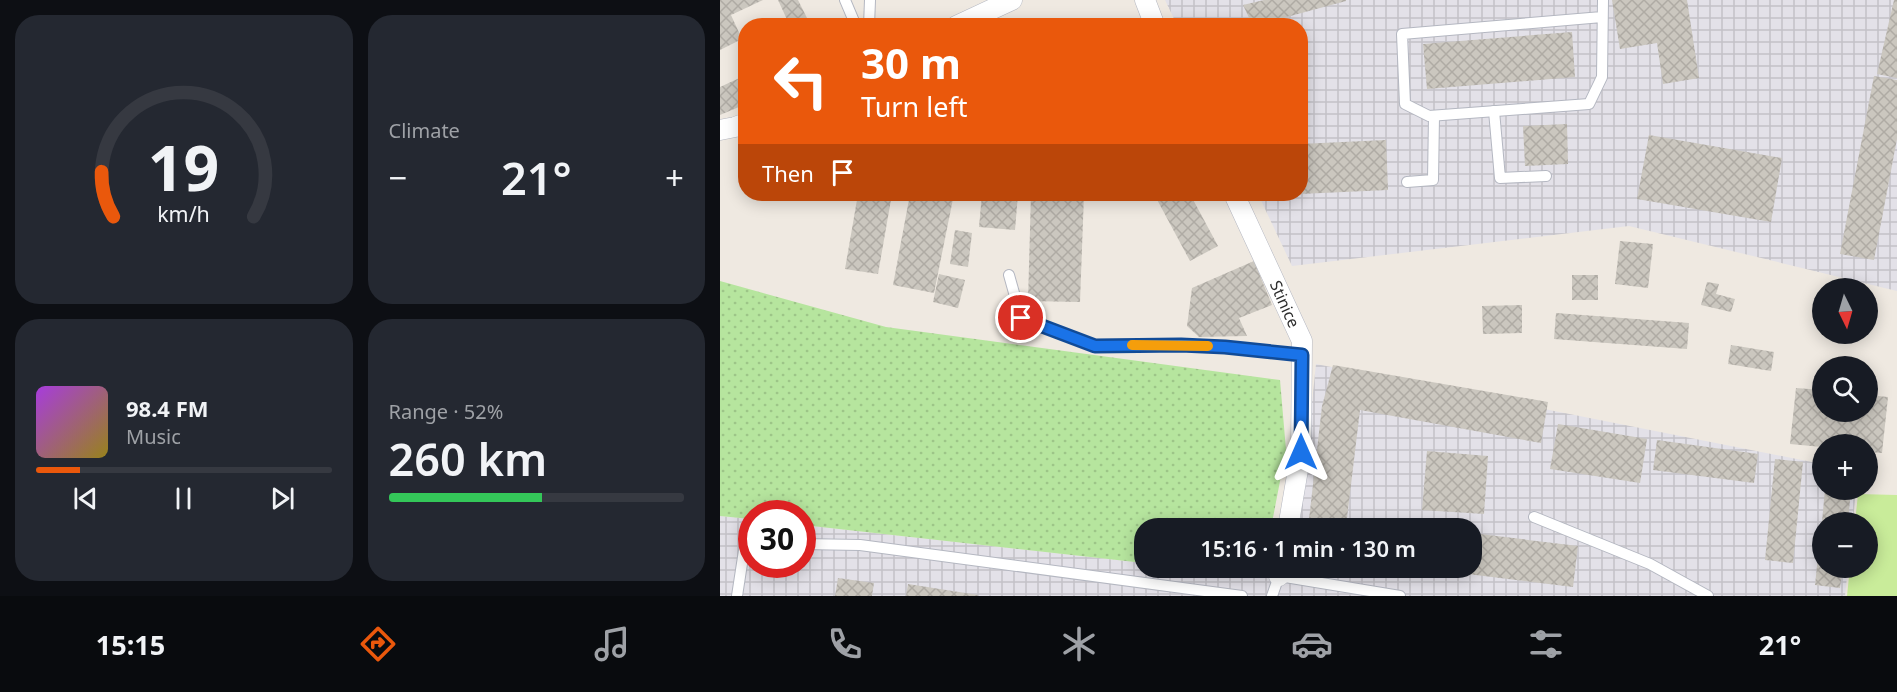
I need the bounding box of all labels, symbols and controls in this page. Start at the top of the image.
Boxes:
text: 30 m [861,34,961,91]
icon: left [762,42,840,120]
text: Turn left [861,88,967,125]
text: Climate [389,117,460,144]
text: 19 [148,124,219,209]
text: 21° [501,147,572,208]
text: − [389,155,407,200]
text: + [665,155,684,200]
icon: arrive [826,156,859,189]
text: Then [762,158,814,188]
text: km/h [157,199,210,228]
street label: Stinice [1265,277,1305,331]
north arrow [1812,278,1878,344]
map controls [1812,278,1878,578]
pin [995,292,1046,343]
icon: arrive [1004,301,1037,334]
button: search [1812,356,1878,422]
text: 98.4 FM [126,393,208,423]
text: Range · 52% [389,398,503,425]
position arrow [1269,420,1333,484]
text: Music [126,423,181,450]
text: 260 km [389,428,547,489]
button: + [1812,434,1878,500]
icon: previous [69,482,102,515]
icon: pause [167,482,200,515]
icon: next [266,482,299,515]
speed limit sign: 30 [738,500,816,578]
button: − [1812,512,1878,578]
text: 15:16 · 1 min · 130 m [1200,533,1416,563]
icon: directions [357,623,399,665]
icon: music [591,623,633,665]
icon: phone [824,623,866,665]
icon: climate [1058,623,1100,665]
icon: car [1291,623,1333,665]
icon: filters [1525,623,1567,665]
text: 15:15 [96,626,165,663]
text: 21° [1759,626,1801,663]

